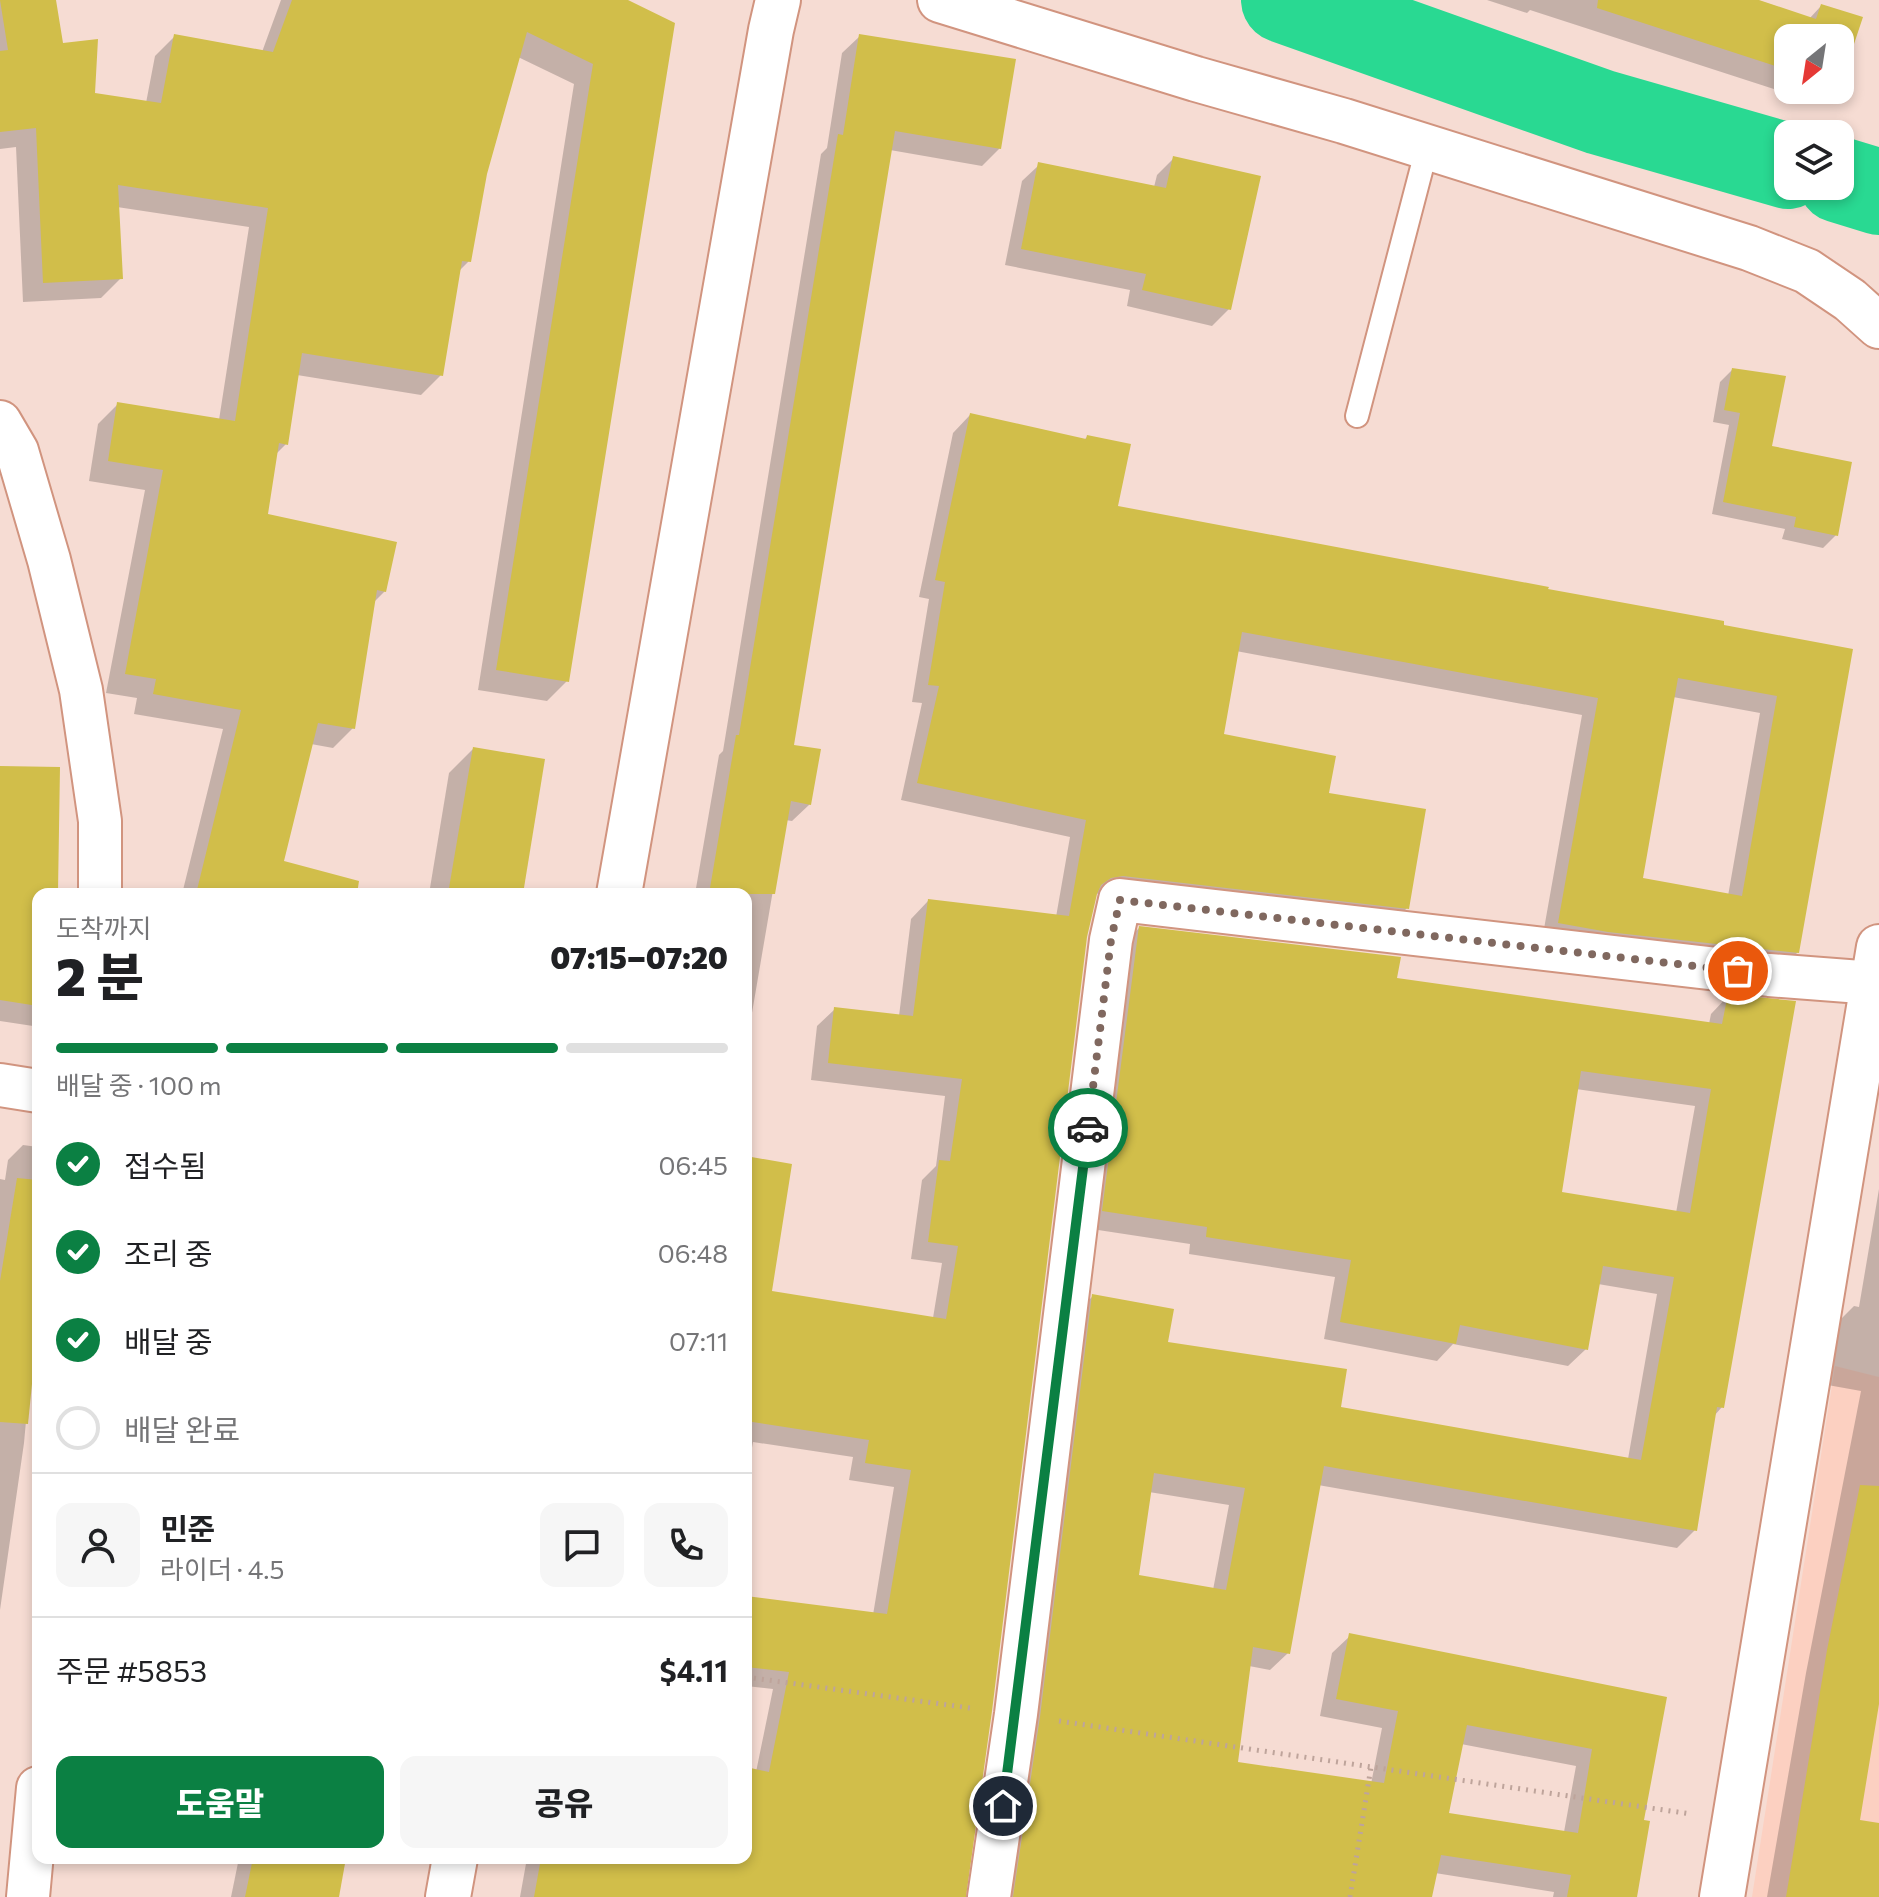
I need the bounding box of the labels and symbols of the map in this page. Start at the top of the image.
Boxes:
north arrow [1774,24,1854,104]
pin [1704,937,1772,1005]
courier [1048,1088,1128,1168]
pin [969,1772,1037,1840]

